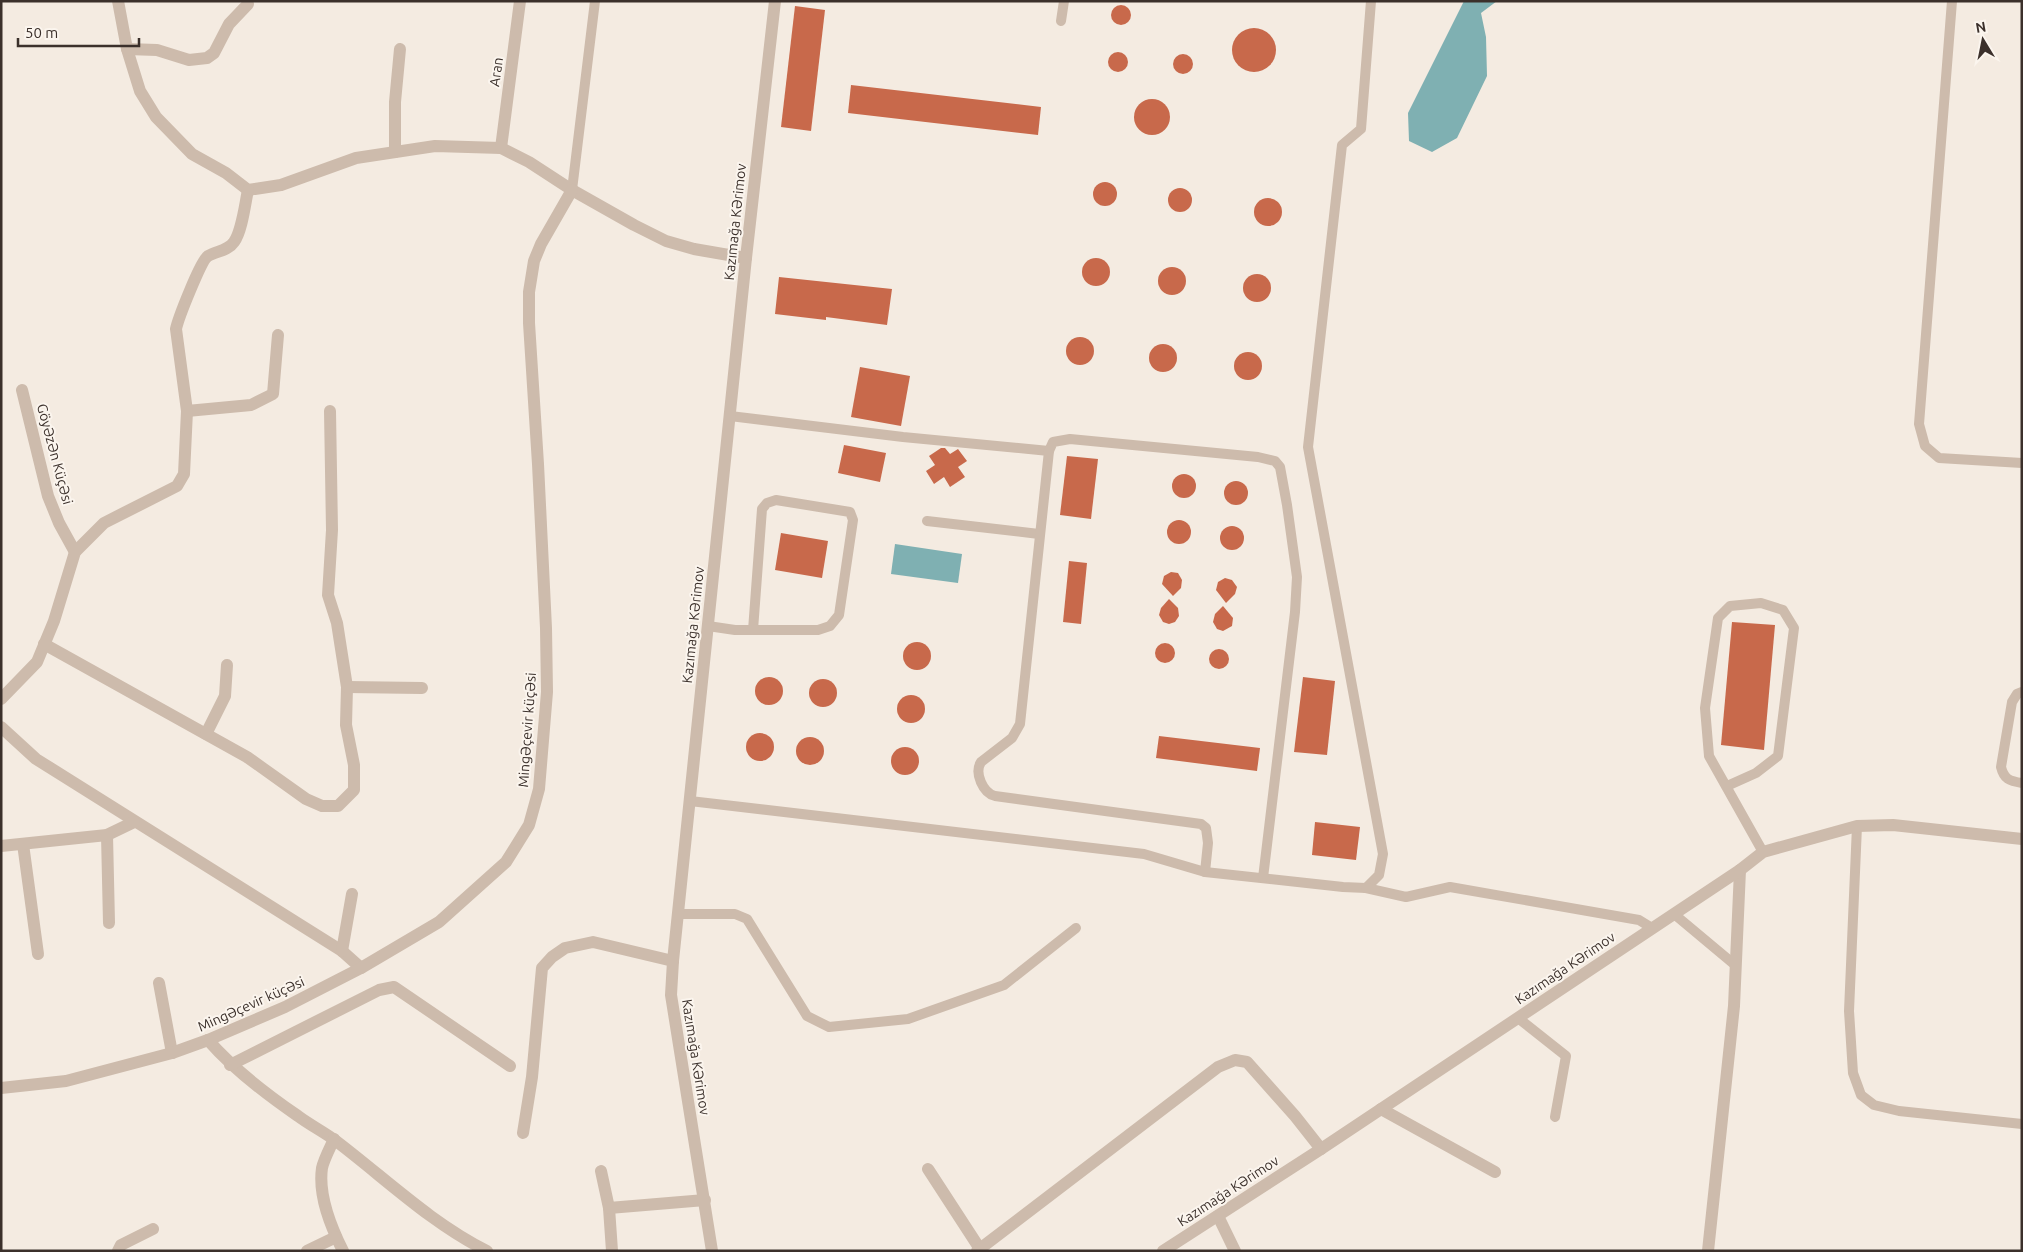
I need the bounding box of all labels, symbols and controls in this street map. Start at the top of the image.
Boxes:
scale bar [18,15,139,47]
north arrow [1958,15,2008,65]
text: N [1974,18,1987,36]
text: 50 m [25,24,58,41]
street label: Aran [486,56,506,88]
street label: Kazımağa Kərimov [721,163,749,281]
street label: Göyəzən Küçəsi [34,402,76,506]
street label: Kazımağa Kərimov [679,566,707,684]
street label: Mingəçevir küçəsi [515,672,539,788]
street label: Kazımağa Kərimov [1512,928,1618,1007]
street label: Mingəçevir küçəsi [195,973,307,1035]
street label: Kazımağa Kərimov [679,998,713,1116]
street label: Kazımağa Kərimov [1174,1152,1282,1230]

